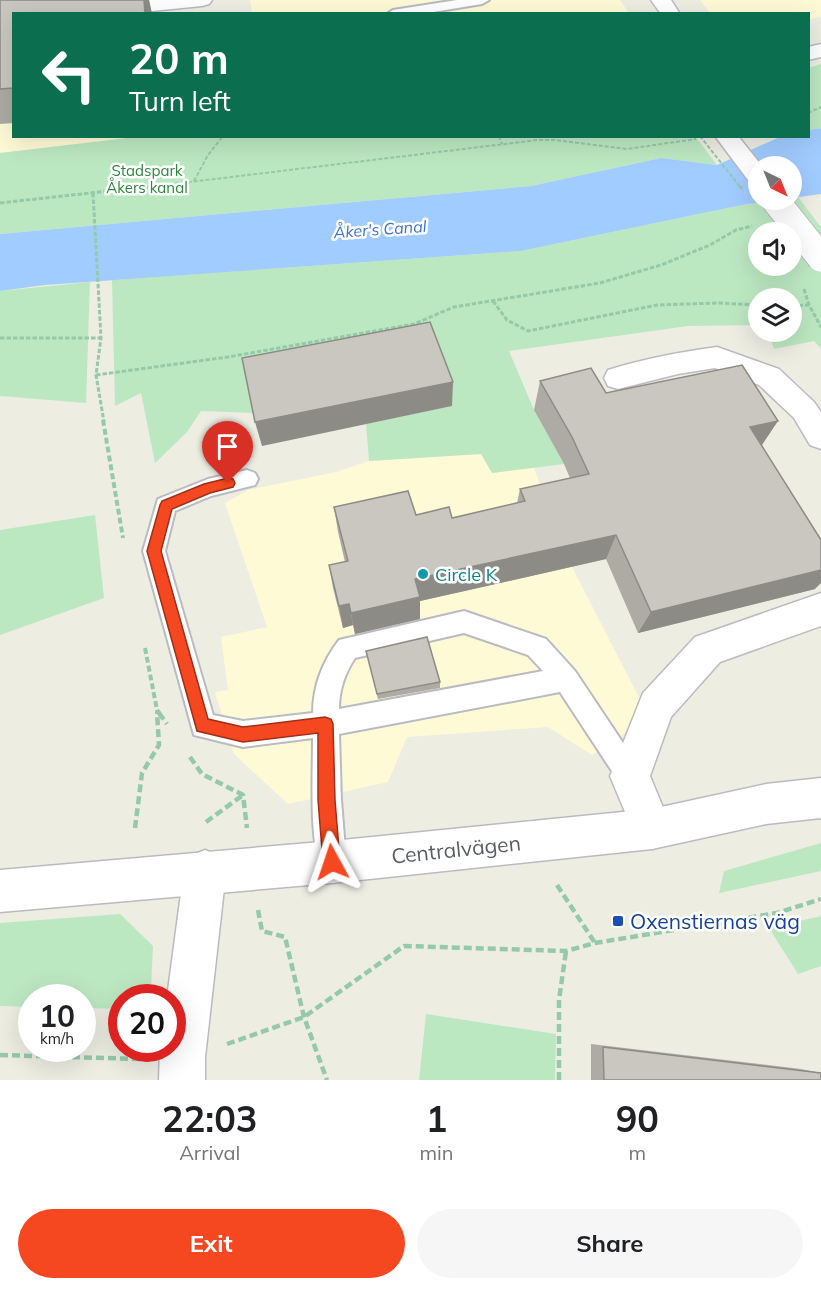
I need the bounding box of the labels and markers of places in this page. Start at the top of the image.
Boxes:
pin [202,421,253,483]
place label: Circle K [435,563,498,586]
marker: Circle K [416,567,430,581]
place label: Oxenstiernas väg [630,908,800,934]
marker: Oxenstiernas väg [611,914,625,928]

